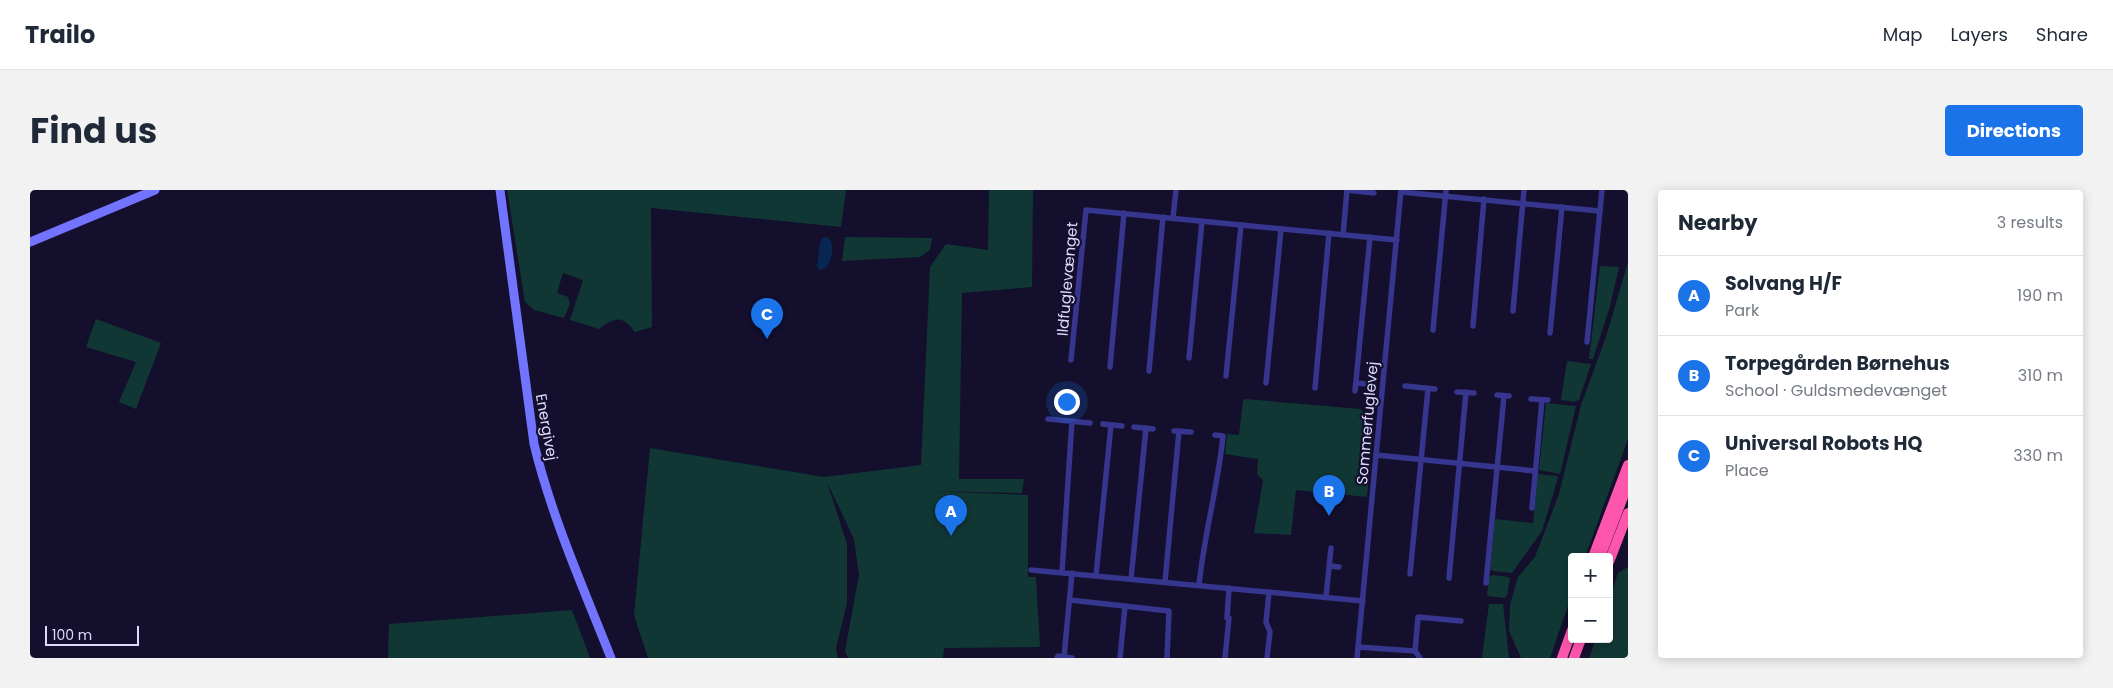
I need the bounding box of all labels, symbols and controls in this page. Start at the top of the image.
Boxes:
text: Trailo [25,18,95,51]
text: Map [1883,22,1923,47]
text: Layers [1951,22,2008,47]
text: Share [2036,22,2088,47]
button: Directions [1945,105,2083,156]
text: Find us [30,106,157,155]
text: Nearby [1678,208,1758,237]
text: 3 results [1997,211,2063,234]
street label: Ildfuglevænget [1052,221,1082,337]
text: Solvang H/F [1725,270,1842,297]
text: A [1688,284,1700,307]
text: 190 m [2017,284,2063,307]
pin: C [751,298,783,339]
text: Park [1725,299,1759,322]
text: Torpegården Børnehus [1725,350,1950,377]
street label: Sommerfuglevej [1351,361,1383,485]
text: B [1689,364,1699,387]
text: 310 m [2018,364,2063,387]
text: School · Guldsmedevænget [1725,379,1947,402]
your location [1054,389,1080,415]
street label: Energivej [531,392,563,462]
text: Universal Robots HQ [1725,430,1922,457]
text: C [1688,444,1700,467]
text: 330 m [2013,444,2063,467]
text: Place [1725,459,1769,482]
pin: B [1313,475,1345,516]
pin: A [935,495,967,536]
map controls [1568,553,1613,643]
button: + [1568,553,1613,598]
button: − [1568,598,1613,643]
scale bar [45,623,139,646]
text: 100 m [52,625,92,645]

